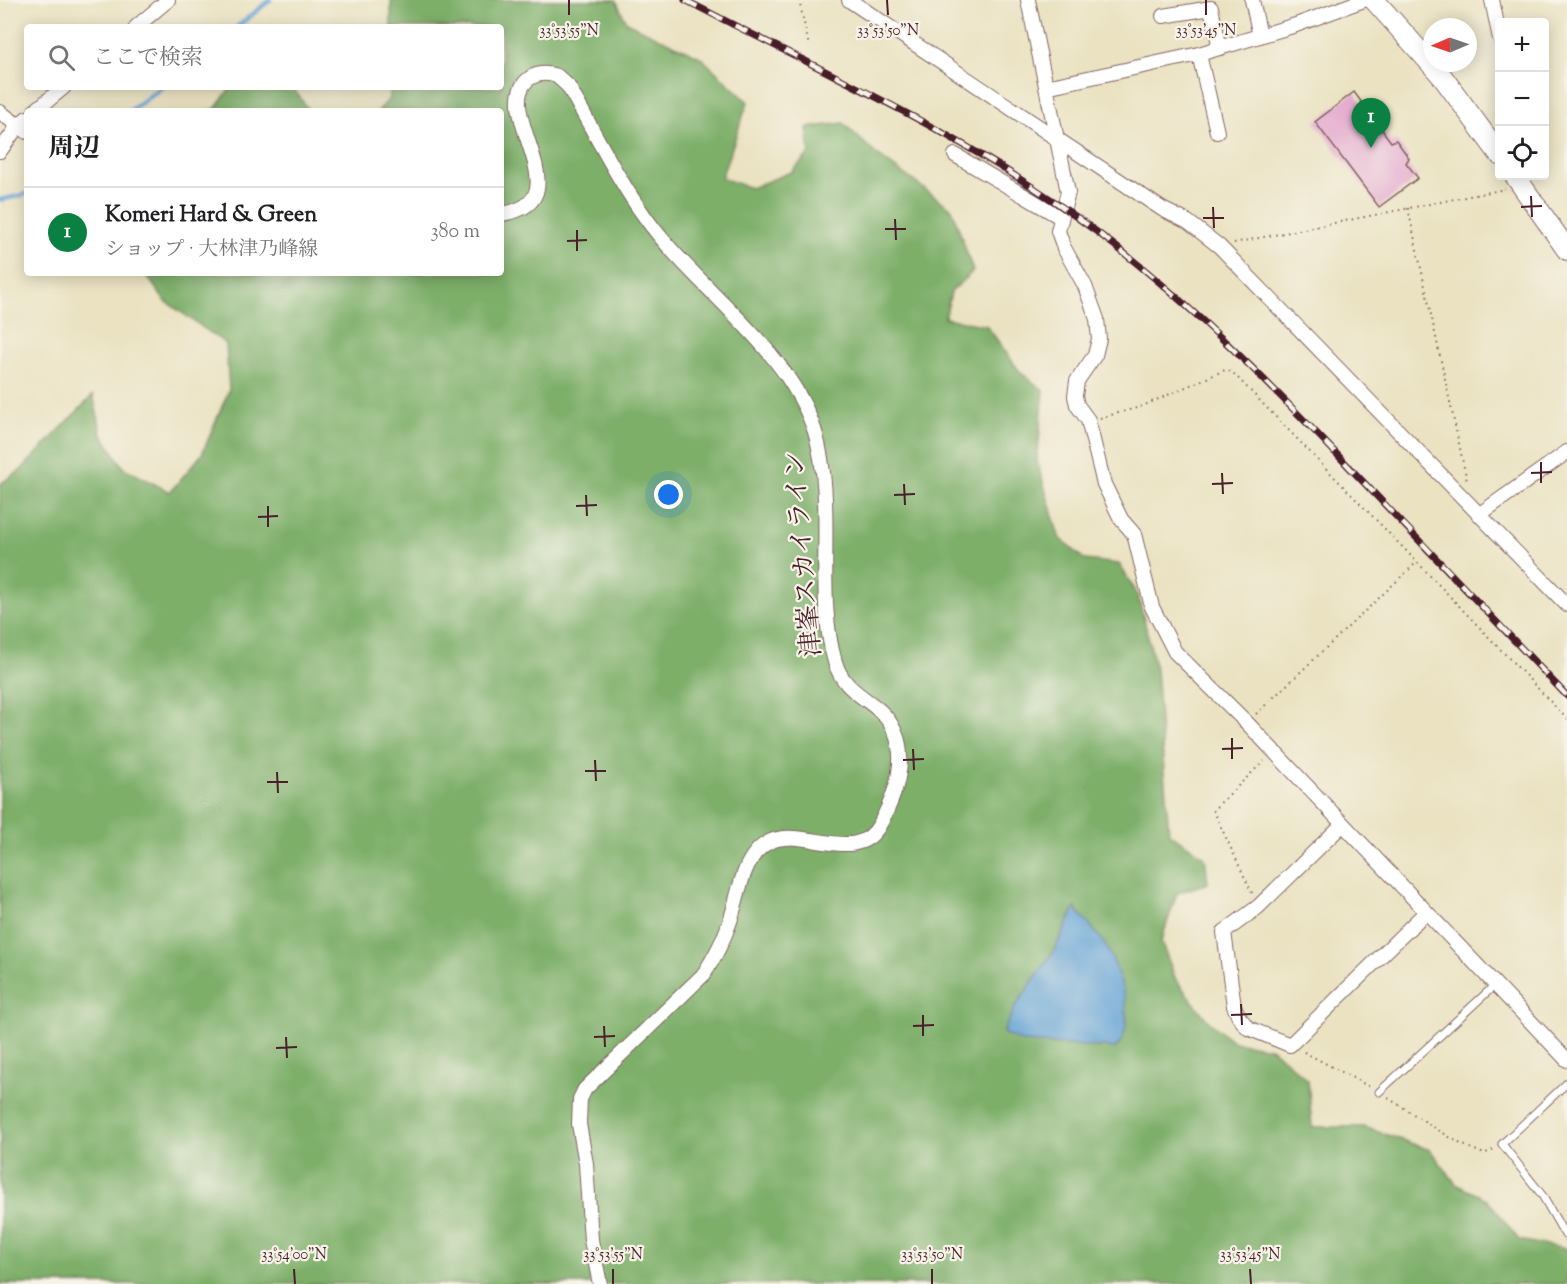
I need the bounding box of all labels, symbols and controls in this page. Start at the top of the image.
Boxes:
north arrow [1423,18,1477,72]
map controls [1495,18,1549,180]
button: + [1495,18,1549,72]
text: 33°53'55"N [539,21,599,42]
text: 33°53'50"N [857,21,919,42]
text: 33°53'45"N [1176,21,1236,42]
search box [24,24,504,90]
icon: search [45,41,78,74]
text: ここで検索 [93,43,203,75]
button: − [1495,72,1549,126]
pin: 1 [1352,98,1390,148]
button: locate [1495,126,1549,180]
text: 周辺 [48,131,100,168]
text: Komeri Hard & Green [105,200,317,232]
text: 1 [64,218,71,247]
text: 380 m [431,218,480,247]
text: ショップ · 大林津乃峰線 [105,236,318,265]
street label: 津峯スカイライン [777,449,832,658]
your location [654,480,683,509]
text: 33°54'00"N [261,1245,327,1266]
text: 33°53'55"N [583,1245,643,1266]
text: 33°53'50"N [901,1245,963,1266]
text: 33°53'45"N [1220,1245,1280,1266]

